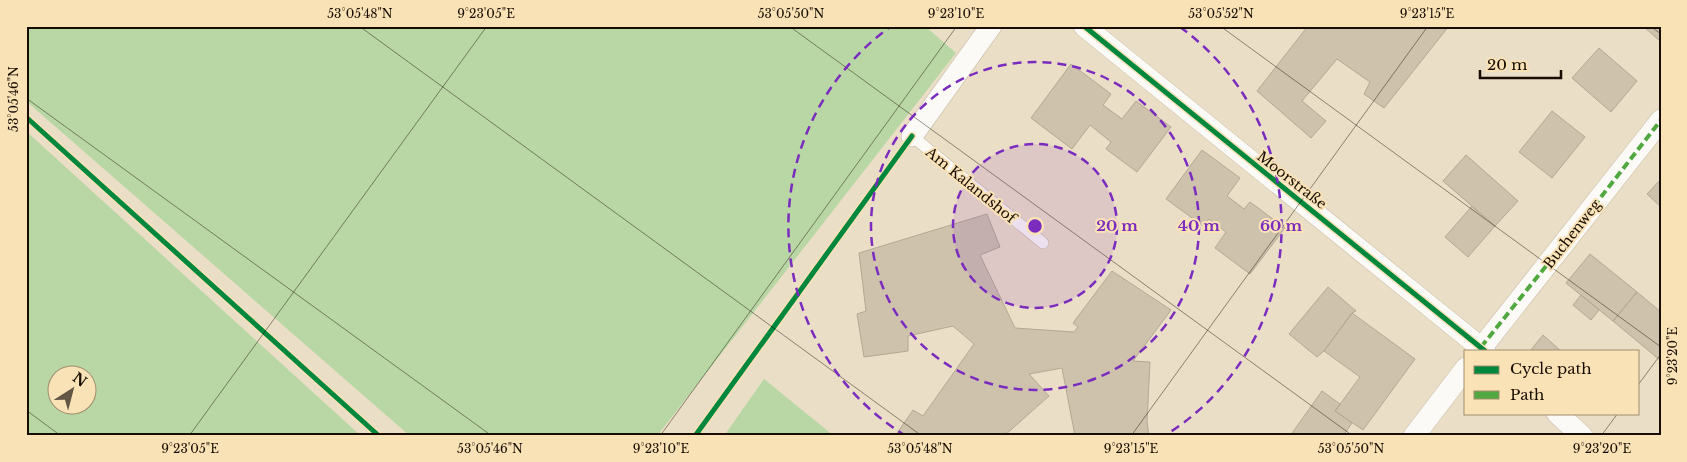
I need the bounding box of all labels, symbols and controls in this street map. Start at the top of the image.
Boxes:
text: 53°05'48"N [327,6,393,21]
text: 9°23'05"E [457,6,515,21]
text: 53°05'50"N [758,6,825,21]
text: 9°23'10"E [928,6,984,21]
text: 53°05'52"N [1188,6,1254,21]
text: 9°23'15"E [1400,6,1455,21]
scale bar [1480,48,1561,80]
text: 20 m [1487,55,1527,74]
text: 53°05'46"N [6,66,21,132]
street label: Am Kalandshof [921,143,1021,228]
street label: Moorstraße [1254,147,1330,213]
street label: Buchenweg [1539,195,1605,272]
text: 20 m [1096,216,1138,235]
text: 40 m [1178,216,1220,235]
text: 60 m [1260,216,1302,235]
centre of rings [1026,217,1044,235]
text: 9°23'20"E [1665,327,1680,385]
legend [1464,350,1640,414]
text: Cycle path [1510,359,1592,378]
north arrow [48,364,98,414]
text: N [69,368,90,391]
text: Path [1510,385,1544,404]
text: 9°23'05"E [161,441,219,456]
text: 53°05'46"N [457,441,523,456]
text: 9°23'10"E [633,441,689,456]
text: 53°05'48"N [887,441,953,456]
text: 9°23'15"E [1104,441,1159,456]
text: 53°05'50"N [1318,441,1385,456]
text: 9°23'20"E [1573,441,1631,456]

